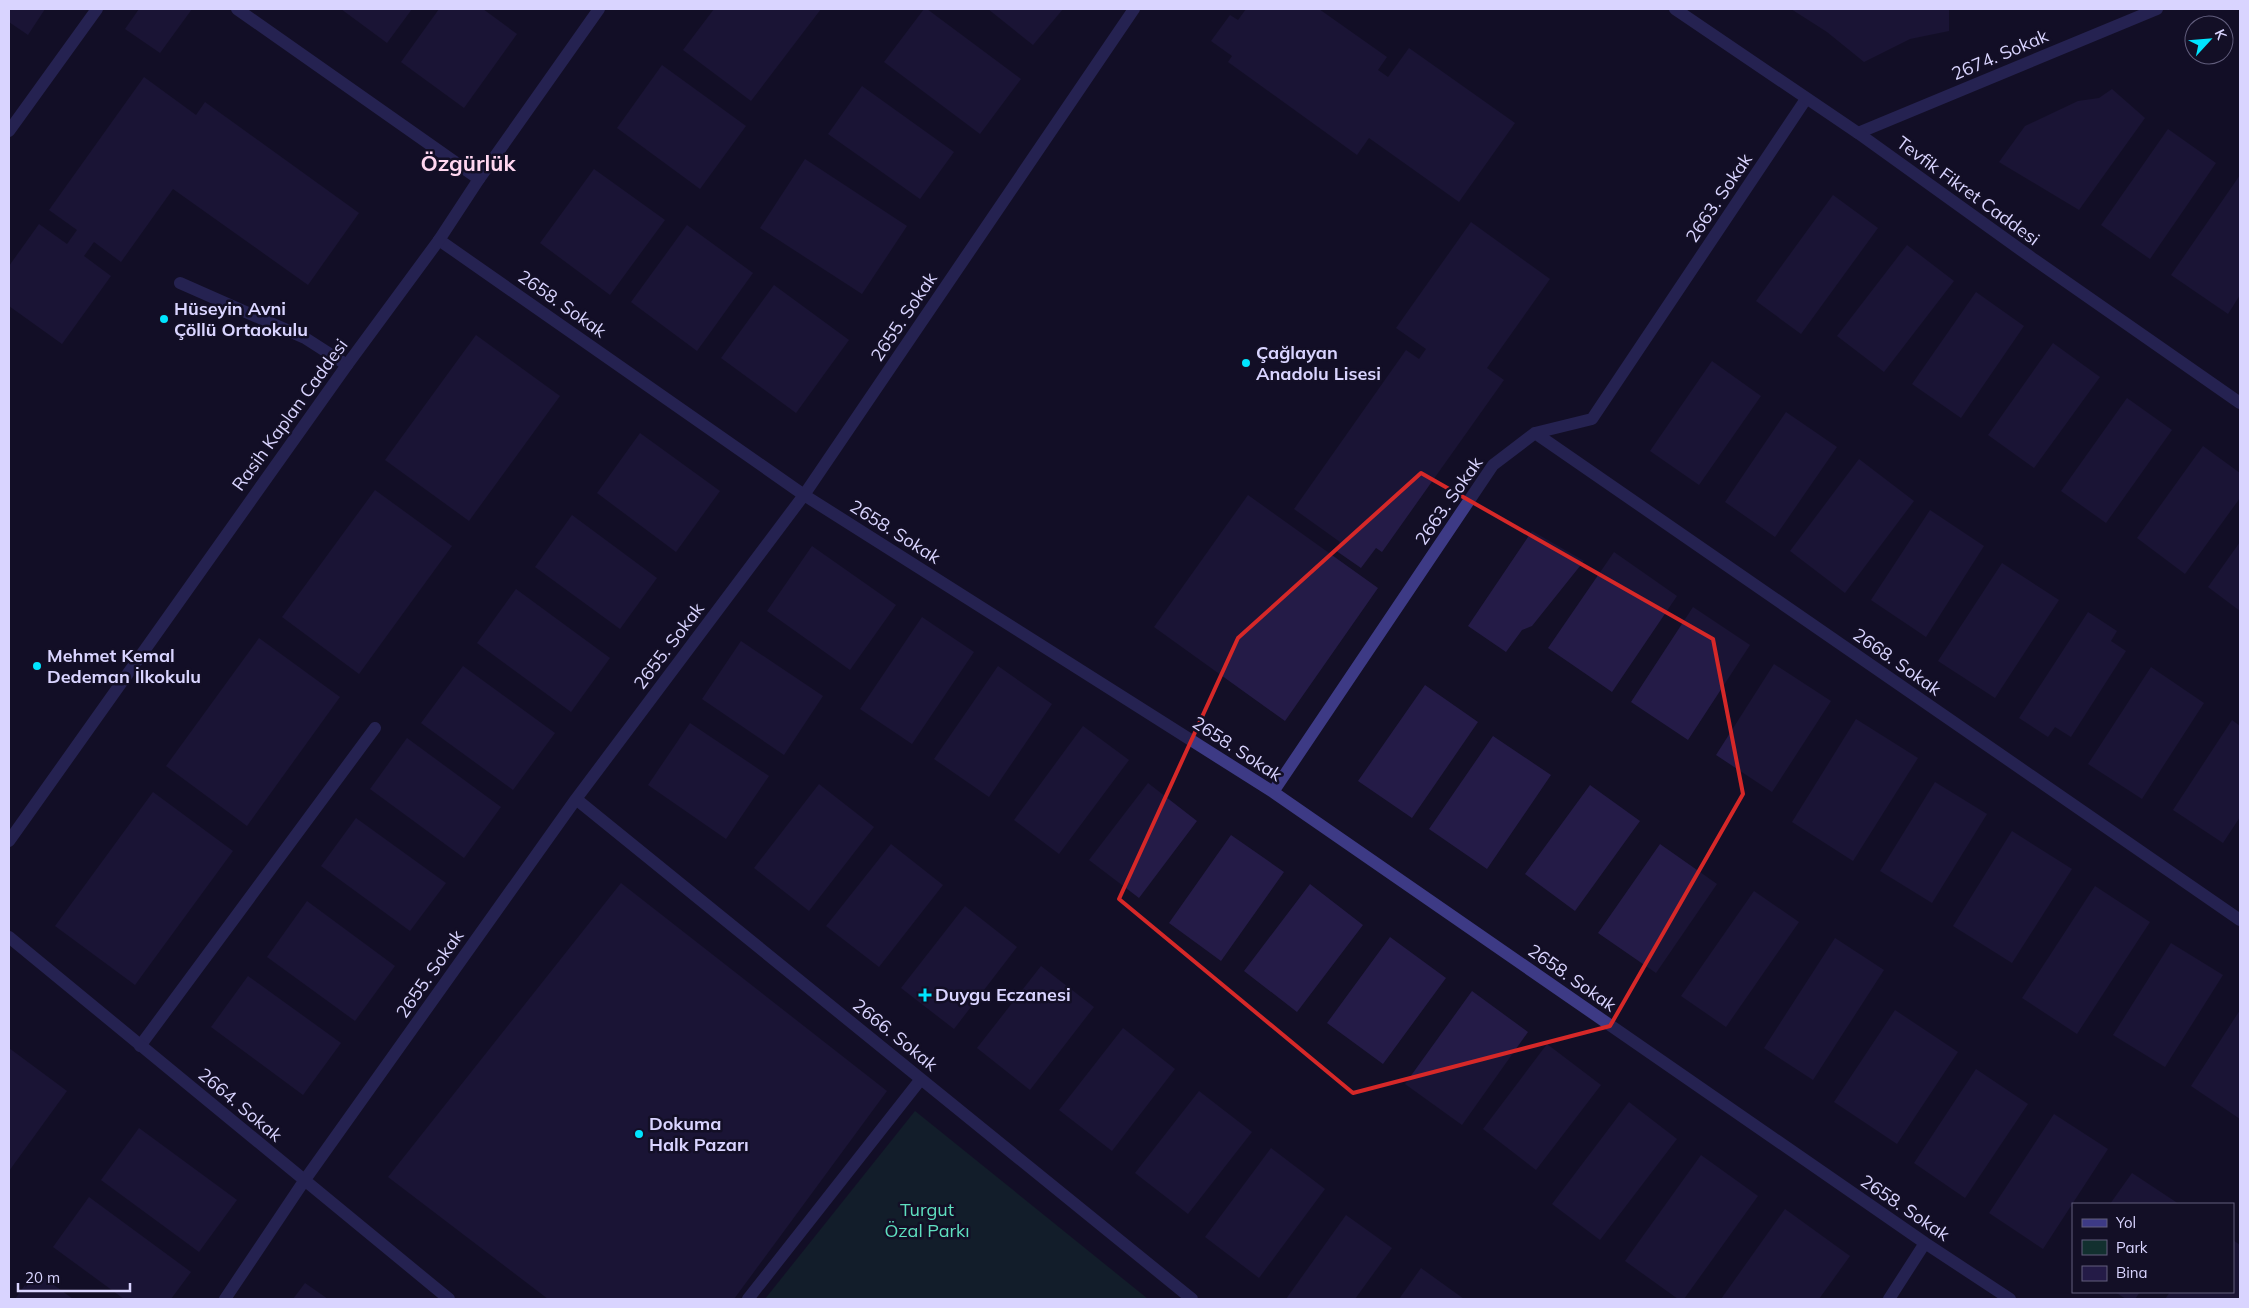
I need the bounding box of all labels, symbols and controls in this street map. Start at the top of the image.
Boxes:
north arrow [2184,15,2234,65]
street label: 2674. Sokak [1948,24,2052,85]
text: K [2211,26,2231,43]
street label: Tevfik Fikret Caddesi [1892,131,2044,250]
street label: 2663. Sokak [1680,148,1757,247]
district label: Özgürlük [420,149,516,177]
street label: 2658. Sokak [514,265,612,343]
street label: 2655. Sokak [865,267,942,366]
place label: Hüseyin Avni Çöllü Ortaokulu [174,297,308,341]
marker: Hüseyin Avni Çöllü Ortaokulu [158,313,170,325]
street label: Rasih Kaplan Caddesi [227,334,353,495]
place label: Çağlayan Anadolu Lisesi [1256,341,1381,385]
marker: Çağlayan Anadolu Lisesi [1240,357,1252,369]
street label: 2663. Sokak [1410,451,1488,549]
street label: 2658. Sokak [846,495,946,569]
street label: 2655. Sokak [628,597,709,694]
street label: 2668. Sokak [1849,623,1947,701]
place label: Mehmet Kemal Dedeman İlkokulu [47,644,201,688]
marker: Mehmet Kemal Dedeman İlkokulu [31,660,43,672]
street label: 2658. Sokak [1188,711,1287,787]
street label: 2655. Sokak [391,924,469,1022]
street label: 2658. Sokak [1524,939,1622,1017]
place label: Duygu Eczanesi [935,983,1071,1006]
marker: Duygu Eczanesi [919,989,931,1001]
street label: 2666. Sokak [848,993,943,1076]
street label: 2664. Sokak [194,1063,288,1147]
place label: Dokuma Halk Pazarı [649,1112,749,1156]
marker: Dokuma Halk Pazarı [633,1128,645,1140]
street label: 2658. Sokak [1856,1169,1955,1246]
park label: Turgut Özal Parkı [884,1198,970,1242]
legend [2072,1203,2234,1293]
text: Yol [2115,1213,2136,1232]
text: Park [2116,1238,2148,1257]
scale bar [18,1260,130,1292]
text: Bina [2116,1263,2148,1282]
text: 20 m [25,1268,60,1287]

